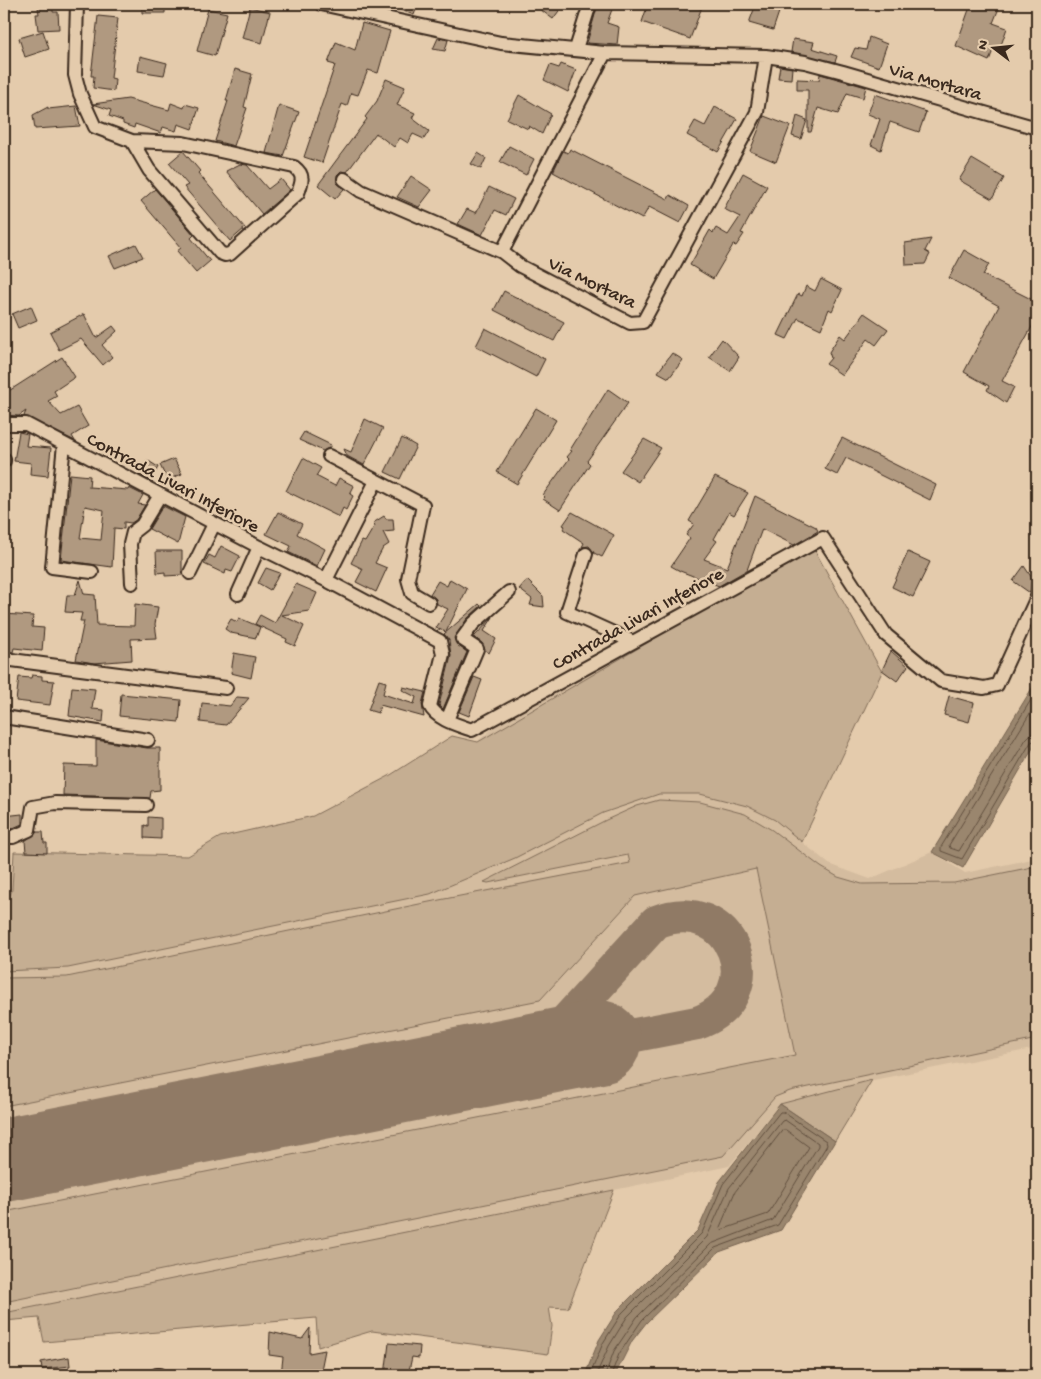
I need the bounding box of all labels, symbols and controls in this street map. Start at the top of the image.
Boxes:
north arrow [968,22,1018,72]
text: N [974,38,993,52]
street label: Via Mortara [885,59,985,108]
street label: Via Mortara [543,253,641,316]
street label: Contrada Livari Inferiore [82,429,263,539]
street label: Contrada Livari Inferiore [549,563,728,677]

